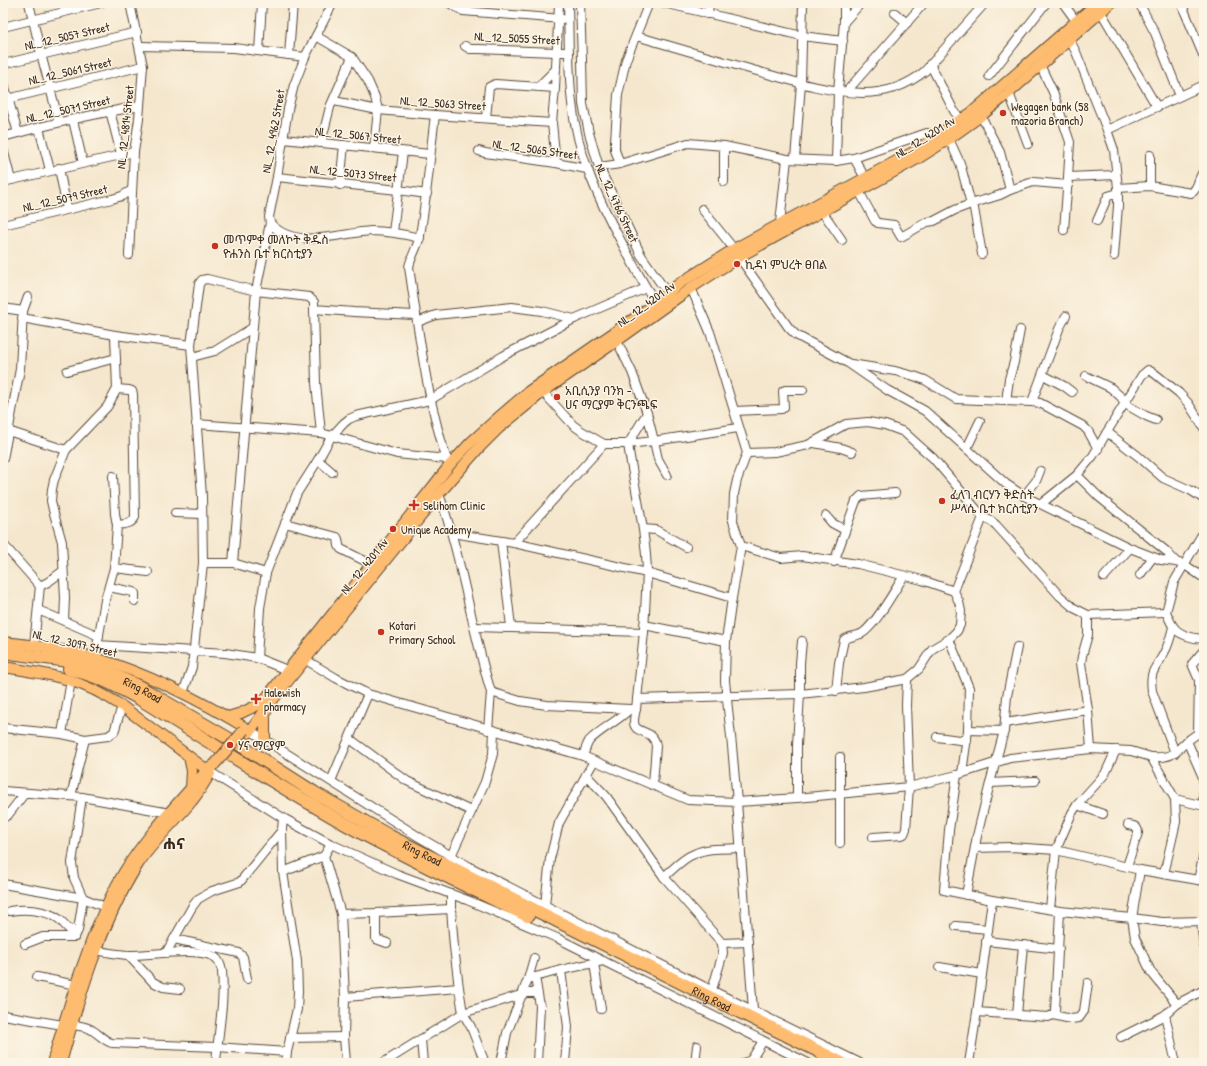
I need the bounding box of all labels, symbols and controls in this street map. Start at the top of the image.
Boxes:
street label: NL_12_5057 Street [23,18,112,54]
street label: NL_12_5055 Street [474,27,561,49]
street label: NL_12_5061 Street [27,53,114,89]
street label: NL_12_4814 Street [112,84,138,170]
street label: NL_12_4962 Street [257,87,289,174]
street label: NL_12_5071 Street [24,91,113,127]
street label: NL_12_5063 Street [400,92,487,115]
place label: Wegagen bank (58 mazoria Branch) [1011,98,1089,129]
marker: Wegagen bank (58 mazoria Branch) [998,108,1008,118]
street label: NL_12_4201 Av [892,112,958,162]
street label: NL_12_5067 Street [314,122,403,148]
street label: NL_12_5065 Street [491,135,579,163]
street label: NL_12_5073 Street [309,160,398,186]
street label: NL_12_4766 Street [591,161,643,246]
street label: NL_12_5079 Street [21,180,110,216]
place label: መጥምቀ መለኮት ቅዱስ ዮሐንስ ቤተ ክርስቲያን [223,231,329,262]
marker: መጥምቀ መለኮት ቅዱስ ዮሐንስ ቤተ ክርስቲያን [210,241,220,251]
place label: ኪዳነ ምህረት ፀበል [745,256,827,273]
marker: ኪዳነ ምህረት ፀበል [732,259,742,269]
street label: NL_12_4201 Av [614,277,679,331]
place label: አቢሲንያ ባንክ - ሀና ማርያም ቅርንጫፍ [565,382,658,413]
marker: አቢሲንያ ባንክ - ሀና ማርያም ቅርንጫፍ [552,392,562,402]
place label: ፈለገ ብርሃን ቅድስት ሥላሴ ቤተ ክርስቲያን [950,486,1038,517]
marker: ፈለገ ብርሃን ቅድስት ሥላሴ ቤተ ክርስቲያን [937,496,947,506]
place label: Selihom Clinic [423,497,486,514]
marker: Selihom Clinic [408,499,420,511]
place label: Unique Academy [401,521,472,538]
marker: Unique Academy [388,524,398,534]
street label: NL_12_4201 Av [336,534,392,598]
place label: Kotari Primary School [389,617,456,648]
street label: NL_12_3097 Street [31,625,120,661]
marker: Kotari Primary School [376,627,386,637]
street label: Ring Road [121,672,165,707]
place label: Halewish pharmacy [264,684,306,715]
marker: Halewish pharmacy [251,694,261,704]
place label: ሃና ማርያም [238,737,286,754]
marker: ሃና ማርያም [225,740,235,750]
district label: ሐና [163,832,185,854]
street label: Ring Road [400,836,445,870]
street label: Ring Road [690,981,734,1015]

